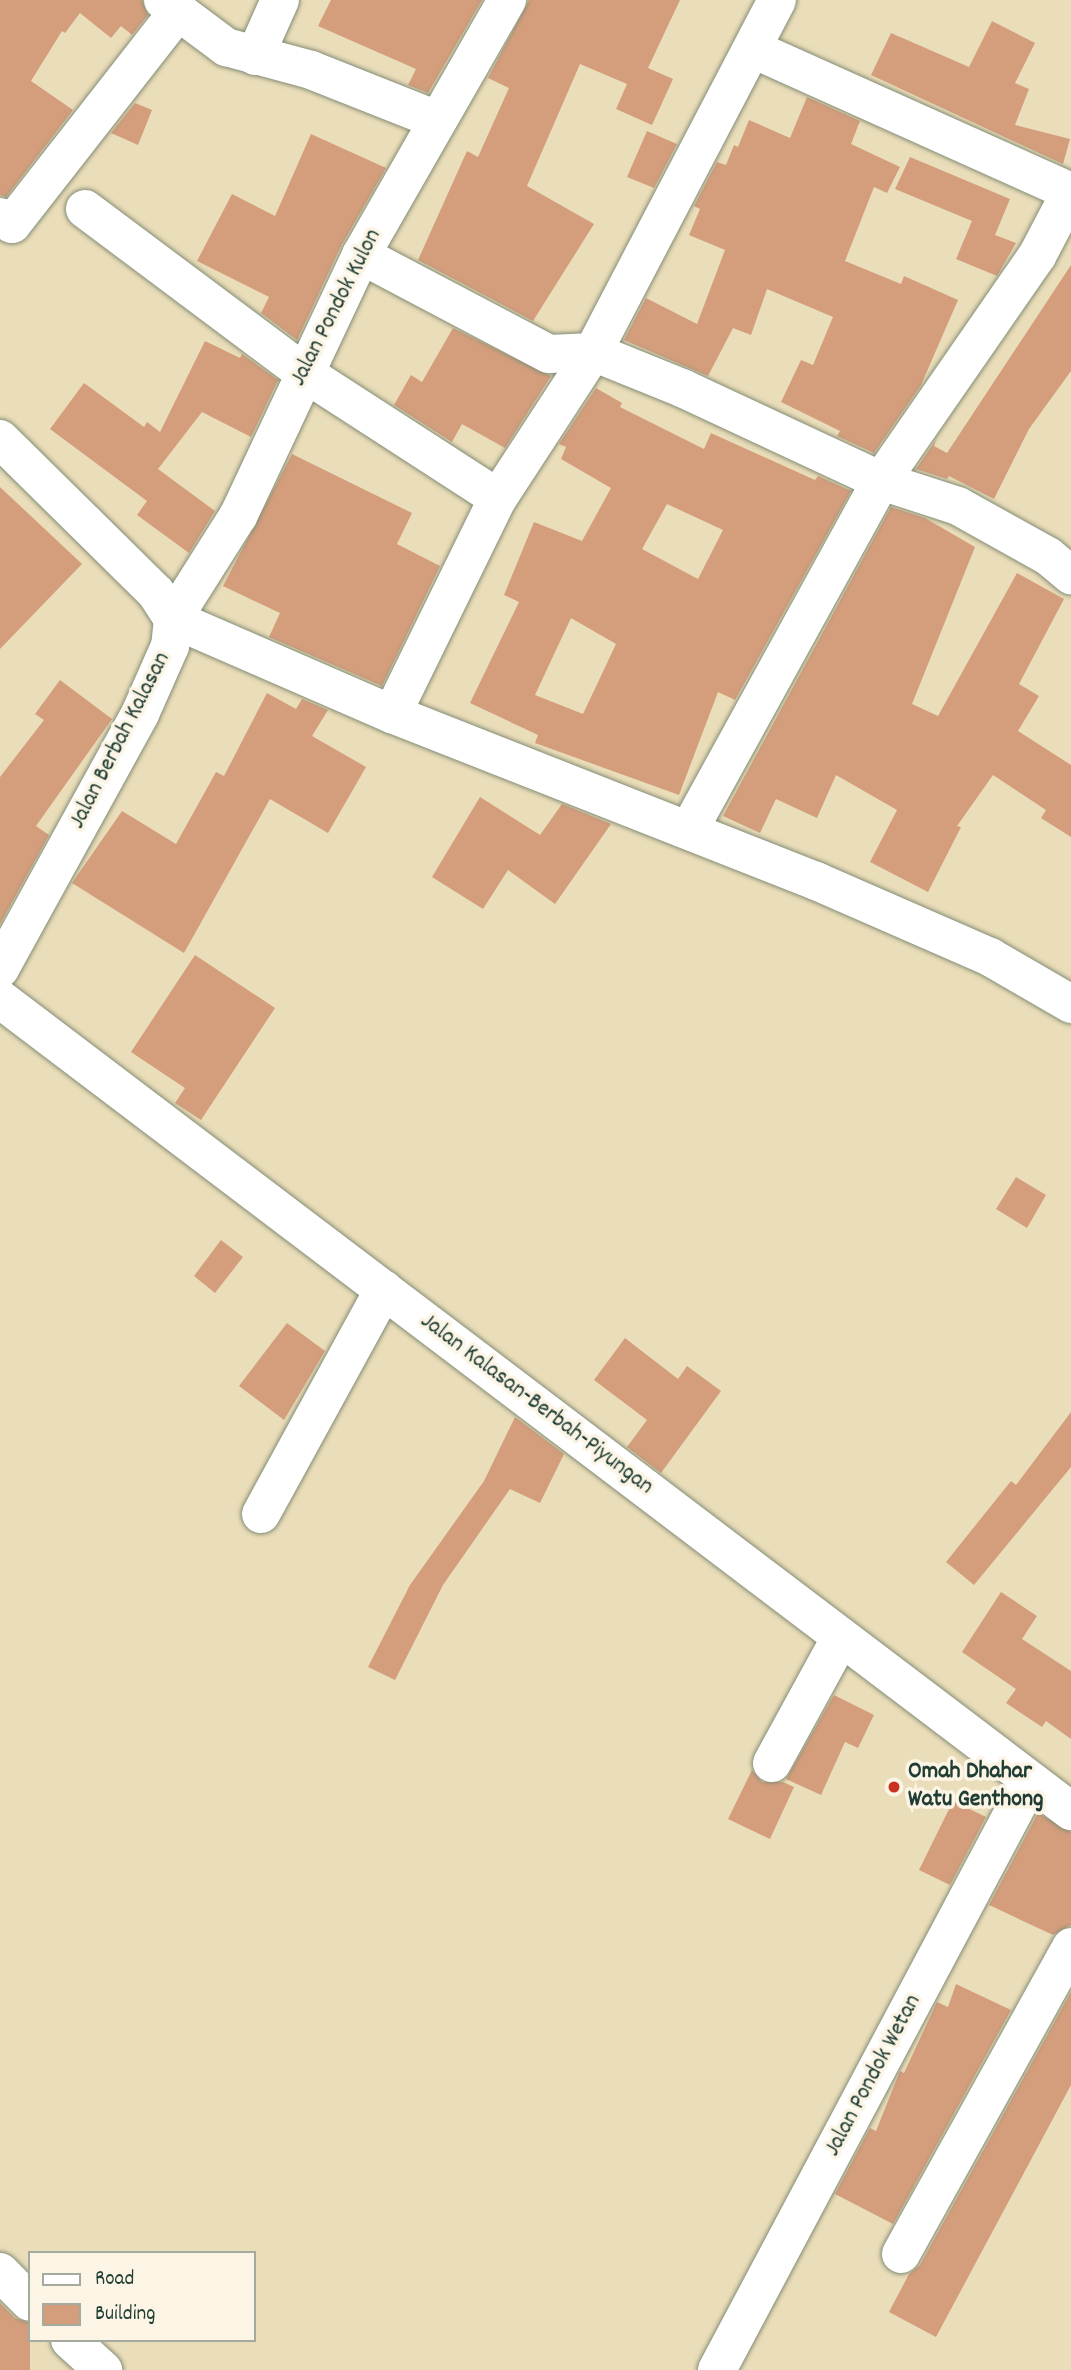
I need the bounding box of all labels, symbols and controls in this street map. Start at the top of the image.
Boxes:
street label: Jalan Pondok Kulon [285,225,389,391]
street label: Jalan Berbah Kalasan [64,648,178,834]
street label: Jalan Kalasan-Berbah-Piyungan [414,1308,658,1502]
place label: Omah Dhahar Watu Genthong [908,1759,1044,1815]
marker: Omah Dhahar Watu Genthong [886,1779,902,1795]
street label: Jalan Pondok Wetan [819,1990,929,2162]
legend [28,2251,256,2342]
text: Road [95,2265,134,2295]
text: Building [95,2300,155,2330]

